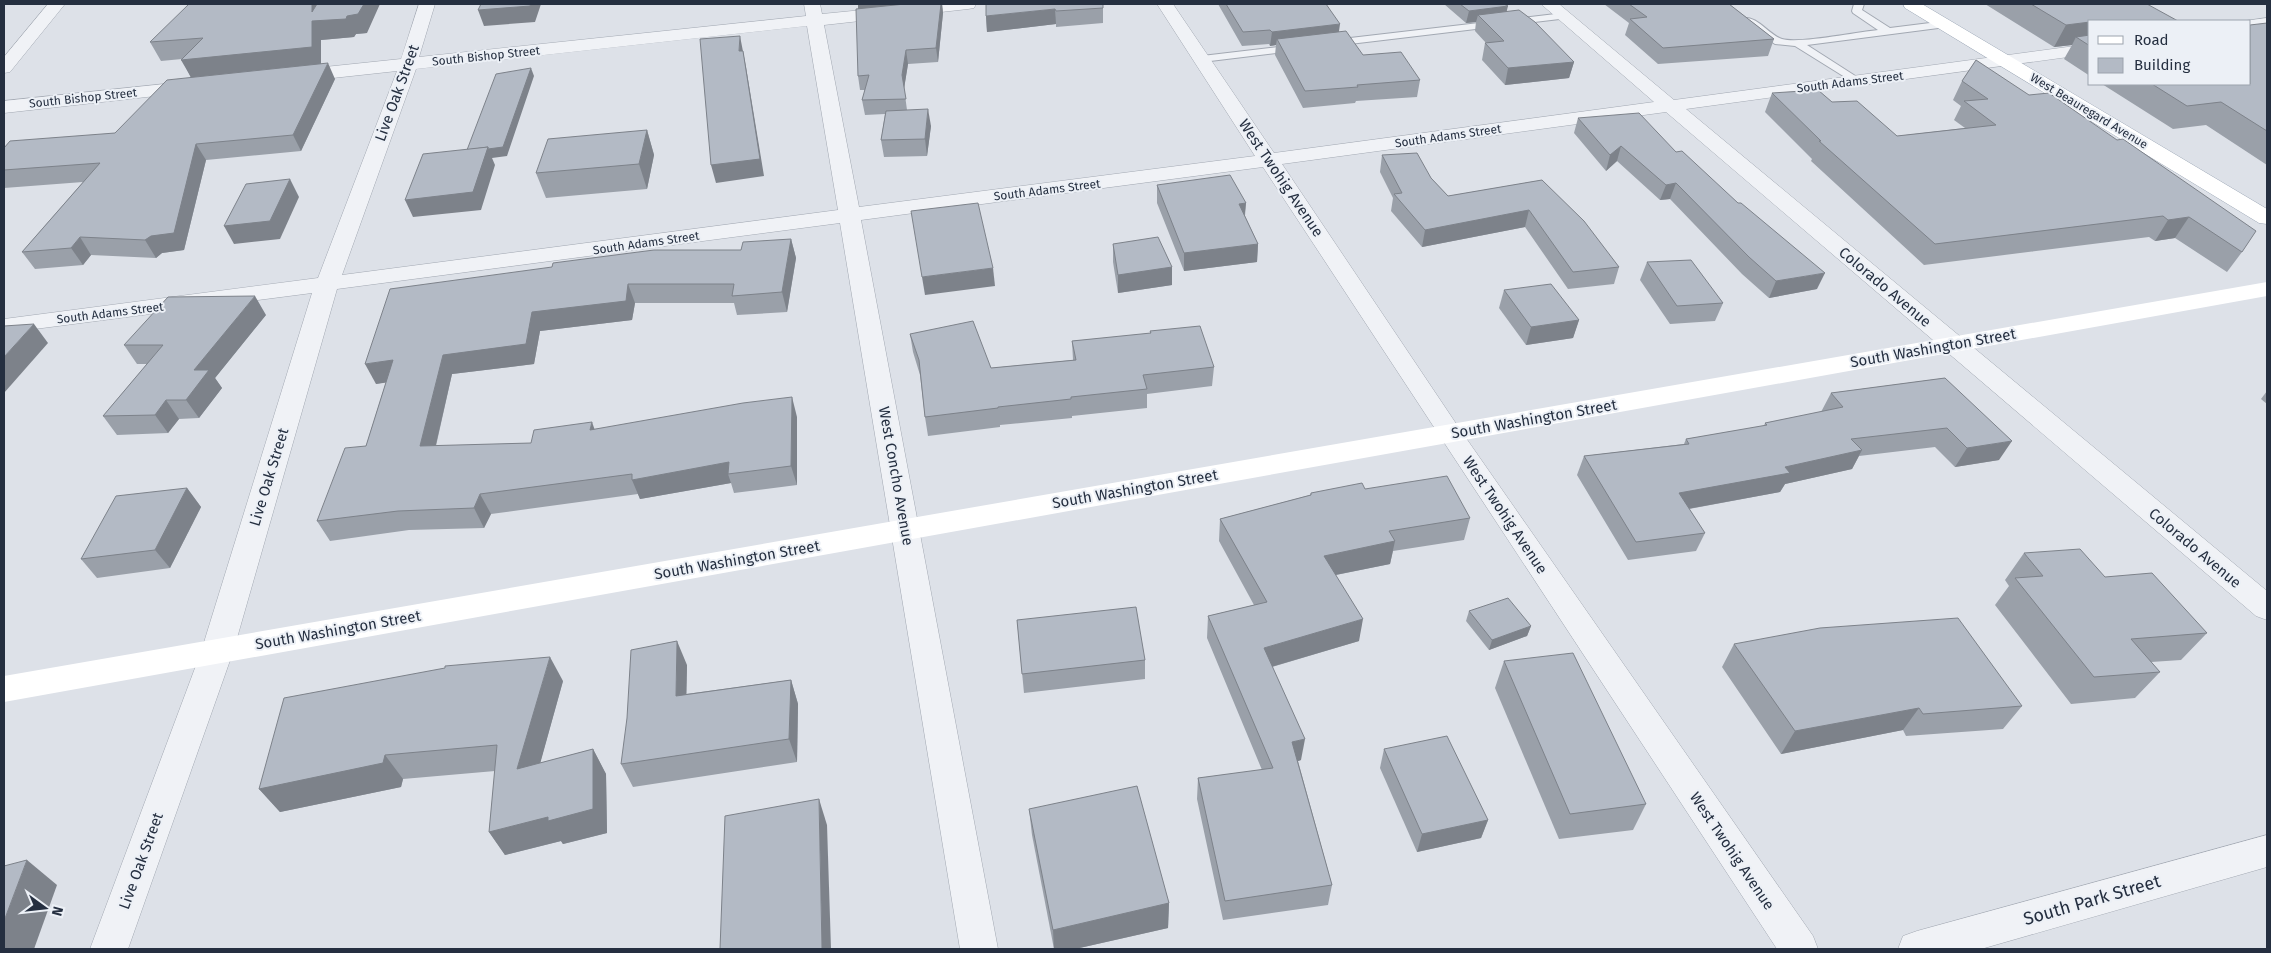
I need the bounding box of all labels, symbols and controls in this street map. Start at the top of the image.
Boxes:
legend [2088,20,2251,85]
text: Road [2134,31,2169,49]
street label: Live Oak Street [371,41,423,144]
street label: South Bishop Street [431,43,541,69]
text: Building [2134,56,2190,74]
street label: South Adams Street [1796,68,1905,95]
street label: West Beauregard Avenue [2028,70,2150,152]
street label: South Bishop Street [28,85,138,111]
street label: West Twohig Avenue [1235,116,1327,240]
street label: South Adams Street [1394,122,1503,150]
street label: South Adams Street [993,176,1102,203]
street label: South Adams Street [592,229,701,257]
street label: Colorado Avenue [1835,243,1935,331]
street label: South Adams Street [56,299,165,326]
street label: South Washington Street [1849,324,2018,371]
street label: South Washington Street [1450,395,1619,442]
street label: West Concho Avenue [875,405,917,547]
street label: Live Oak Street [245,425,293,528]
street label: West Twohig Avenue [1459,453,1551,577]
street label: South Washington Street [1051,465,1220,512]
street label: Colorado Avenue [2145,504,2245,592]
street label: South Washington Street [653,536,822,583]
street label: South Washington Street [254,606,423,653]
street label: West Twohig Avenue [1686,789,1778,913]
street label: Live Oak Street [115,809,167,912]
street label: South Park Street [2021,870,2164,930]
north arrow [20,883,70,933]
text: N [48,905,66,918]

